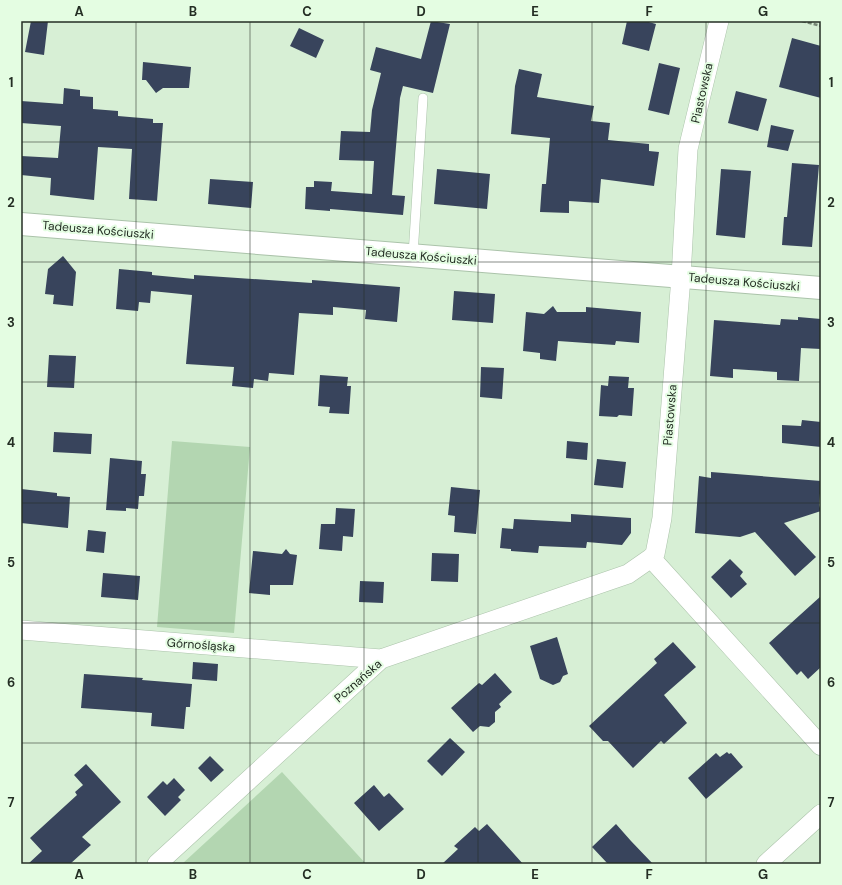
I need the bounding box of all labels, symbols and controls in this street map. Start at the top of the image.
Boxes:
text: A [74,3,84,20]
text: B [189,3,197,20]
text: C [302,3,312,20]
text: D [416,3,426,20]
text: E [531,3,539,20]
text: F [645,3,653,20]
text: G [758,3,768,20]
street label: Piastowska [687,61,717,125]
text: 1 [9,74,13,91]
text: 1 [829,74,833,91]
text: 2 [7,194,15,211]
text: 2 [827,194,835,211]
street label: Tadeusza Kościuszki [42,217,154,243]
street label: Tadeusza Kościuszki [365,243,477,269]
street label: Tadeusza Kościuszki [688,269,800,295]
text: 3 [7,314,15,331]
text: 3 [827,314,835,331]
street label: Piastowska [659,384,681,446]
text: 4 [7,434,15,451]
text: 4 [827,434,835,451]
text: 5 [7,554,15,571]
text: 5 [827,554,835,571]
street label: Górnośląska [166,635,236,655]
street label: Poznańska [331,656,385,706]
text: 6 [7,674,15,691]
text: 6 [827,674,835,691]
text: 7 [8,794,15,811]
text: 7 [828,794,835,811]
text: A [74,866,84,883]
text: B [189,866,197,883]
text: C [302,866,312,883]
text: D [416,866,426,883]
text: E [531,866,539,883]
text: F [645,866,653,883]
text: G [758,866,768,883]

